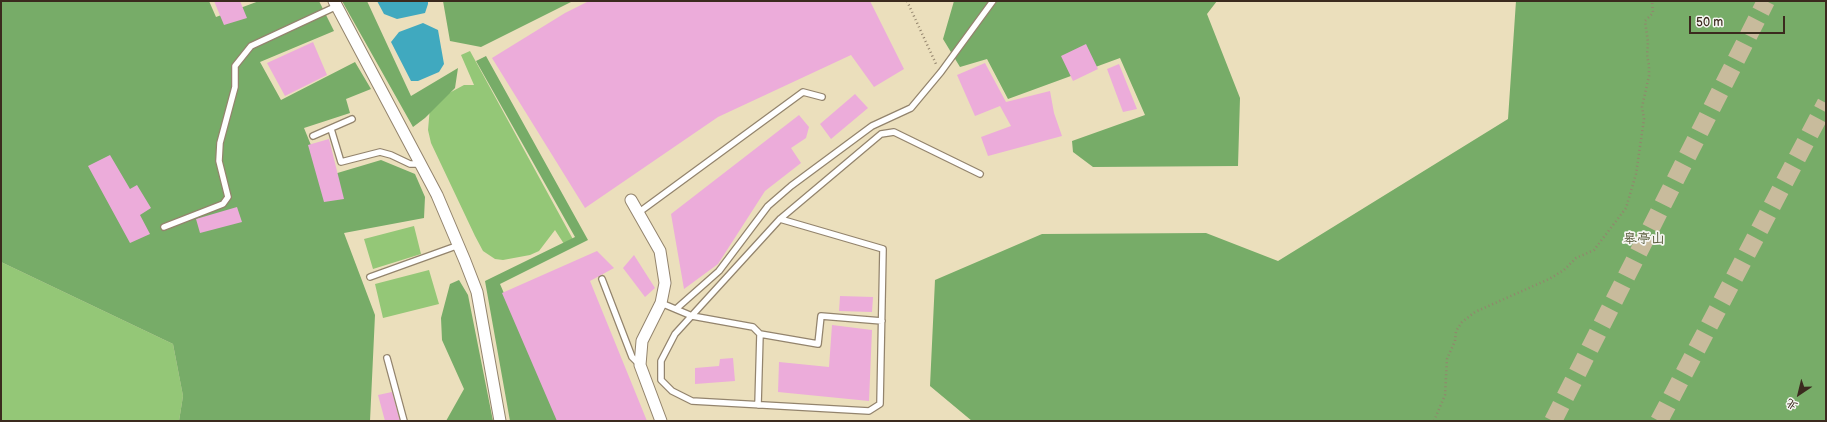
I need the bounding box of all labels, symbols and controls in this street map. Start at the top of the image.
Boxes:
scale bar [1691,8,1787,34]
text: 50 m [1696,15,1723,30]
park label: 皋亭山 [1623,231,1665,247]
north arrow [1779,374,1819,414]
text: 北 [1784,396,1800,413]

